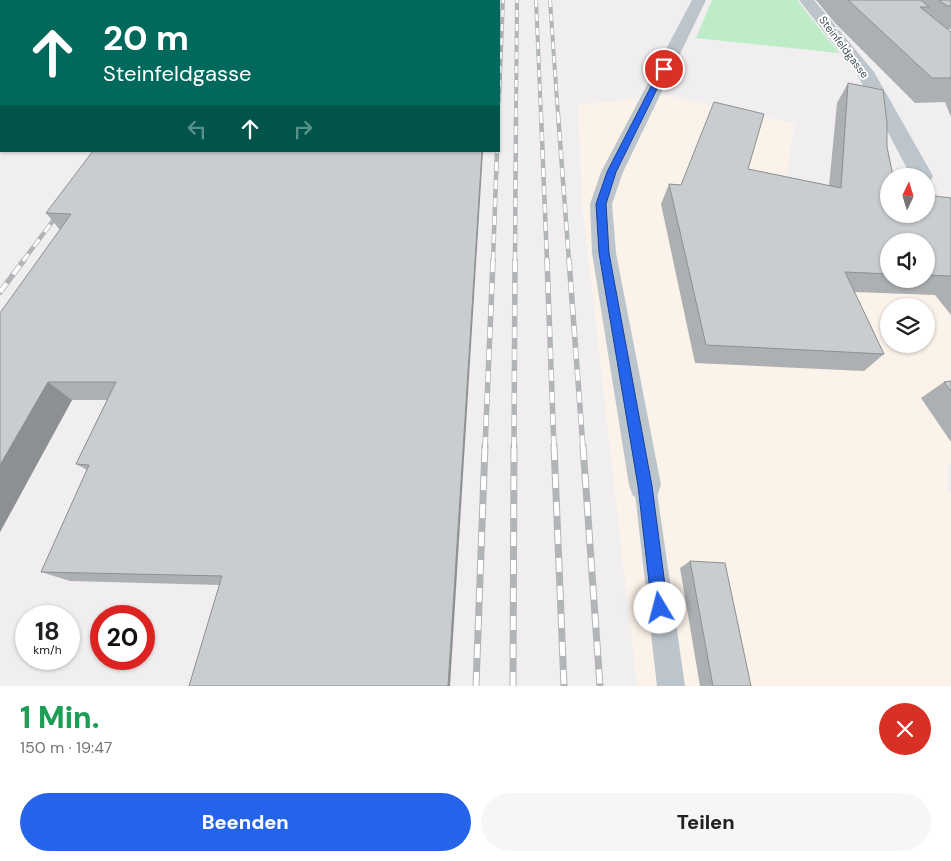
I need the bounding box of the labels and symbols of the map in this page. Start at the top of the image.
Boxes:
street label: Steinfeldgasse [816,13,872,81]
pin [643,48,685,90]
north arrow [880,168,935,222]
position arrow [633,581,685,633]
speed limit sign: 20 [90,605,155,670]

